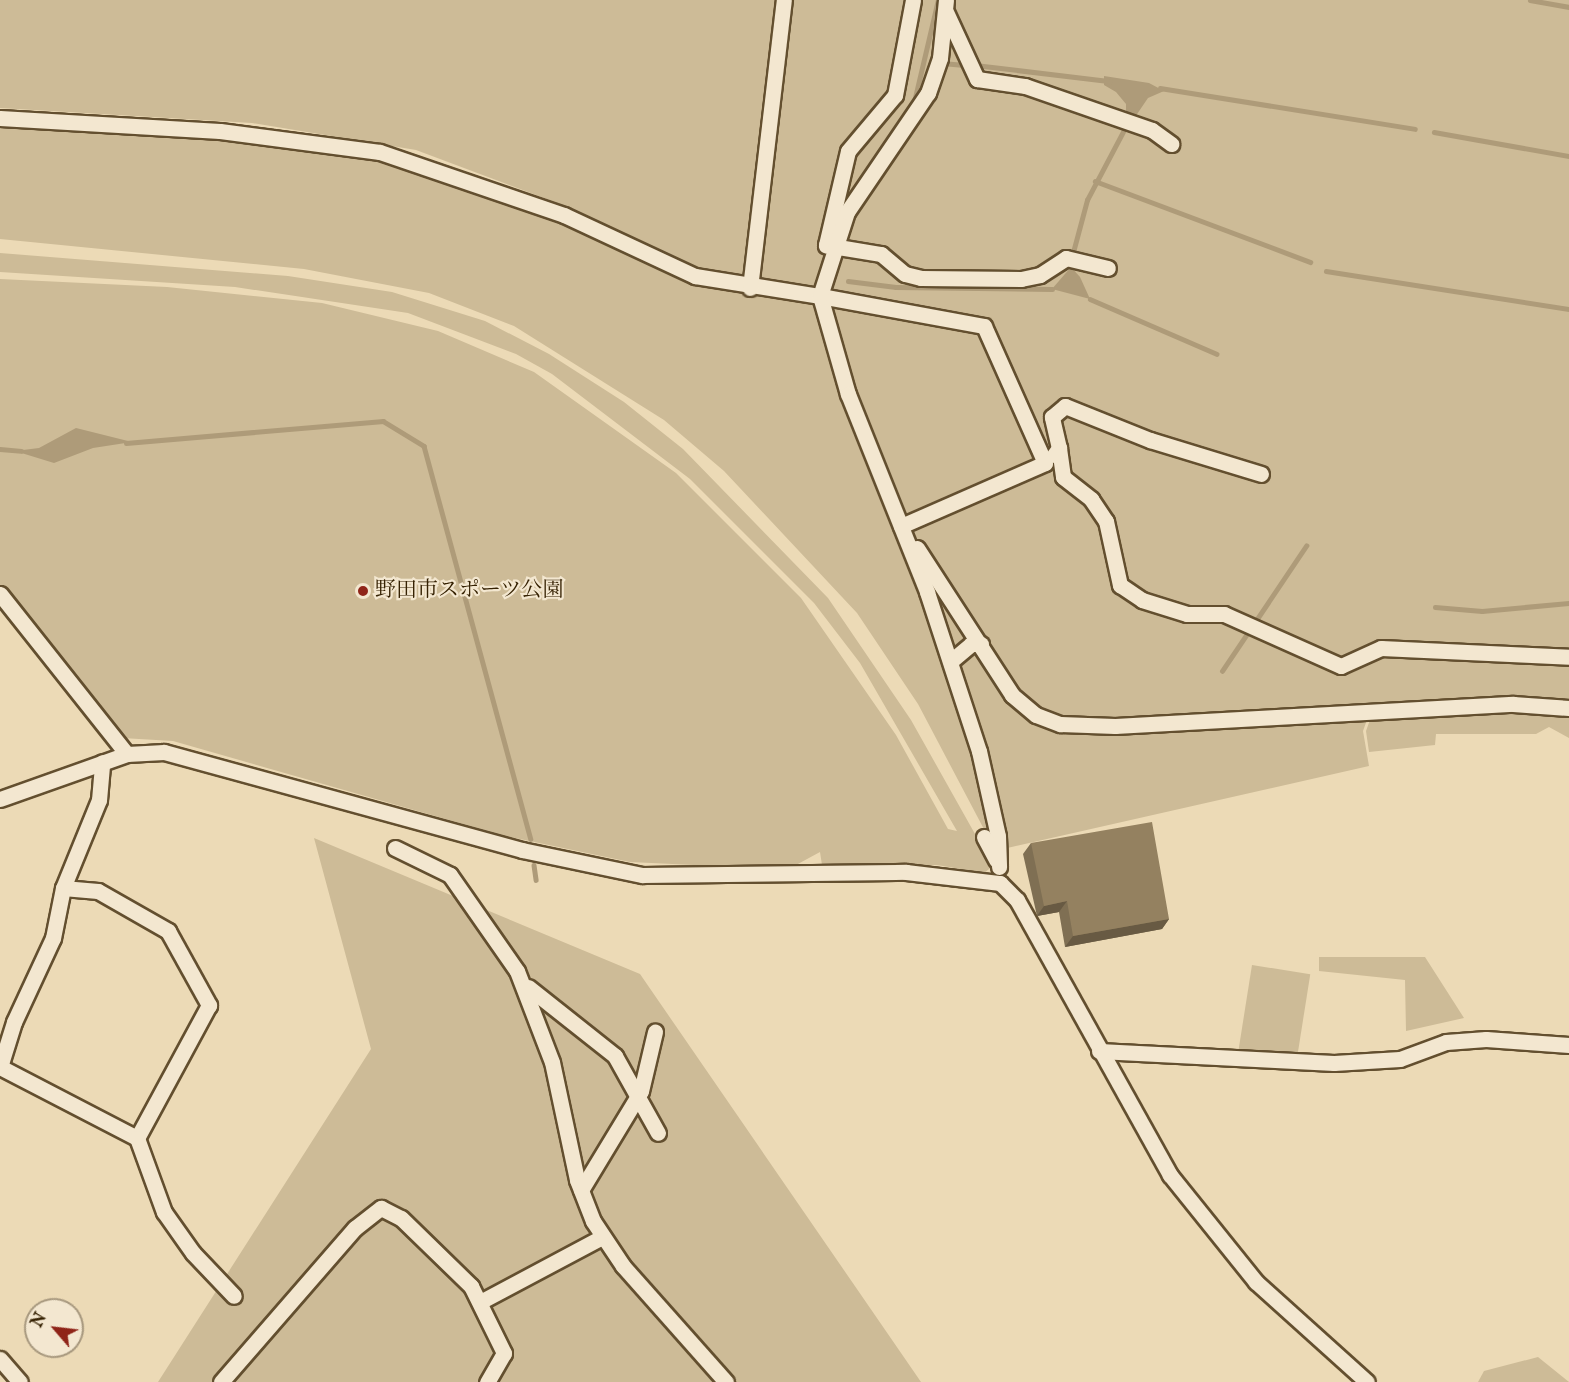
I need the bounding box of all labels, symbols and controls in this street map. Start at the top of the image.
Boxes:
place label: 野田市スポーツ公園 [375,578,564,604]
marker: 野田市スポーツ公園 [356,584,370,598]
north arrow [24,1298,84,1358]
text: N [28,1310,52,1331]

